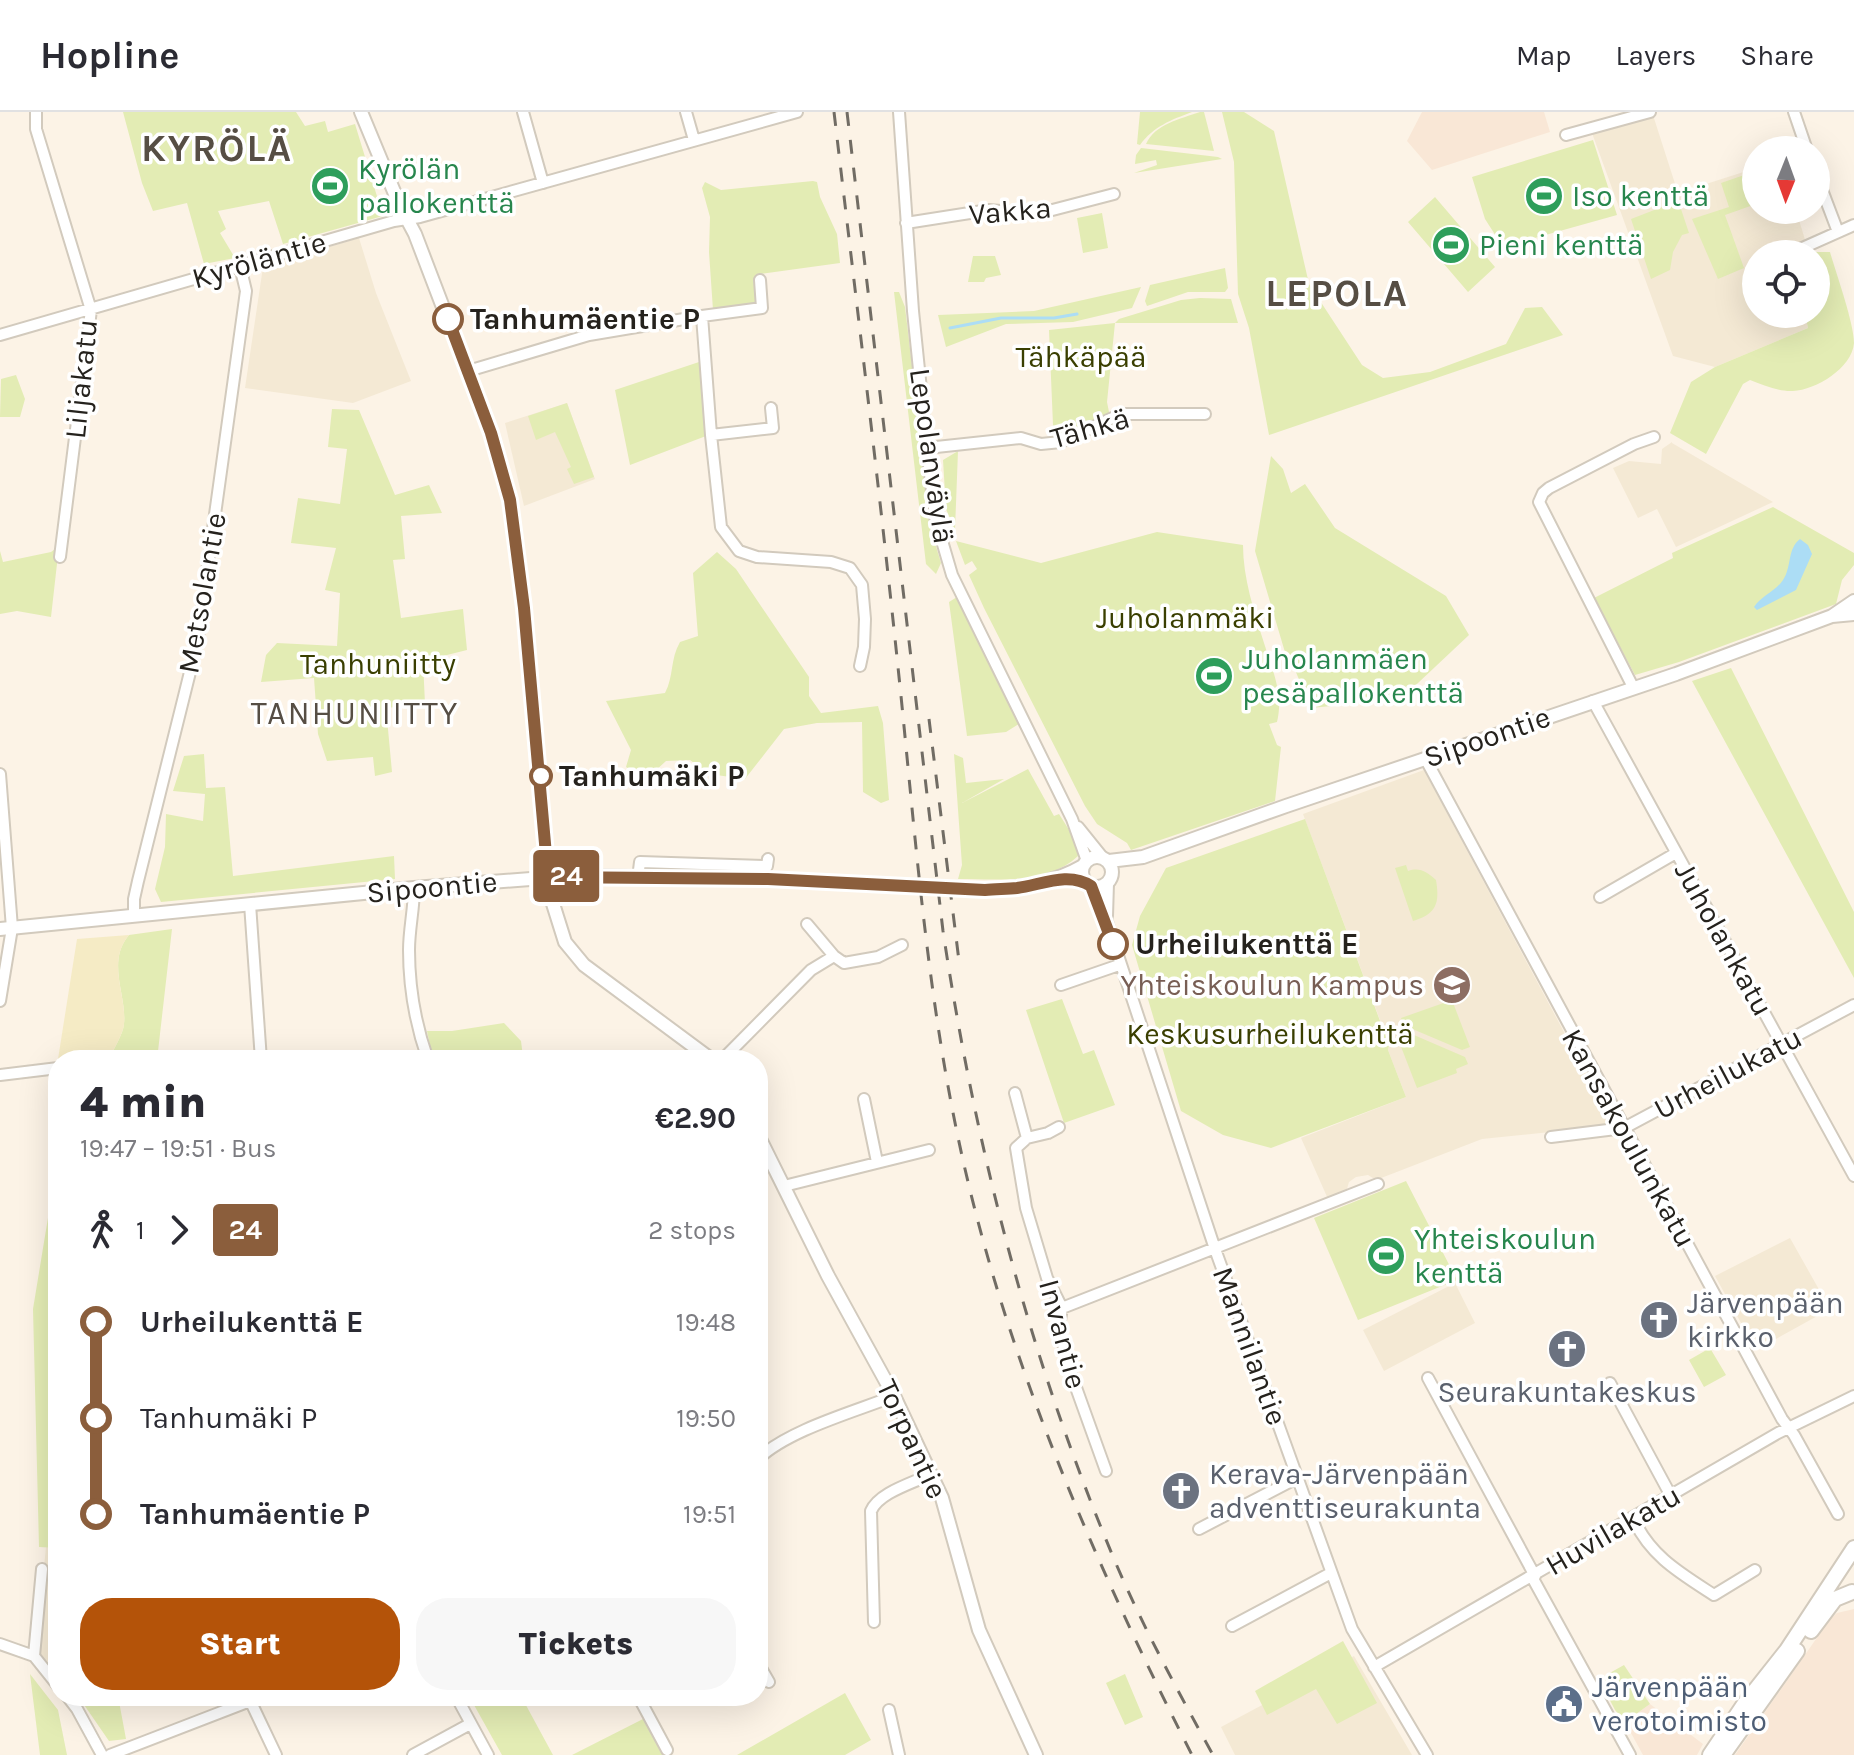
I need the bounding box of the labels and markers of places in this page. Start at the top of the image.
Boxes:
place label: Kyrölän pallokenttä [358,151,515,221]
sports icon: Kyrölän pallokenttä [309,165,351,207]
sports icon: Iso kenttä [1523,175,1565,217]
place label: Iso kenttä [1572,178,1709,214]
sports icon: Pieni kenttä [1430,224,1472,266]
place label: Pieni kenttä [1479,227,1644,263]
place label: Tanhumäentie P [470,301,700,337]
marker: Tanhumäentie P [433,304,463,334]
place label: Juholanmäen pesäpallokenttä [1242,641,1464,711]
sports icon: Juholanmäen pesäpallokenttä [1193,655,1235,697]
place label: Tanhumäki P [559,758,744,794]
marker: Tanhumäki P [530,765,552,787]
place label: Urheilukenttä E [1135,926,1359,962]
marker: Urheilukenttä E [1098,929,1128,959]
school or university icon: Yhteiskoulun Kampus [1431,964,1473,1006]
place label: Yhteiskoulun Kampus [1121,967,1424,1003]
place label: Yhteiskoulun kenttä [1414,1221,1596,1291]
sports icon: Yhteiskoulun kenttä [1365,1235,1407,1277]
place label: Järvenpään kirkko [1687,1285,1844,1355]
church icon: Järvenpään kirkko [1638,1299,1680,1341]
church icon: Seurakuntakeskus [1546,1328,1588,1370]
place label: Seurakuntakeskus [1438,1374,1696,1410]
place label: Kerava-Järvenpään adventtiseurakunta [1209,1456,1481,1526]
church icon: Kerava-Järvenpään adventtiseurakunta [1160,1470,1202,1512]
place label: Järvenpään verotoimisto [1592,1669,1767,1739]
public building icon: Järvenpään verotoimisto [1543,1683,1585,1725]

